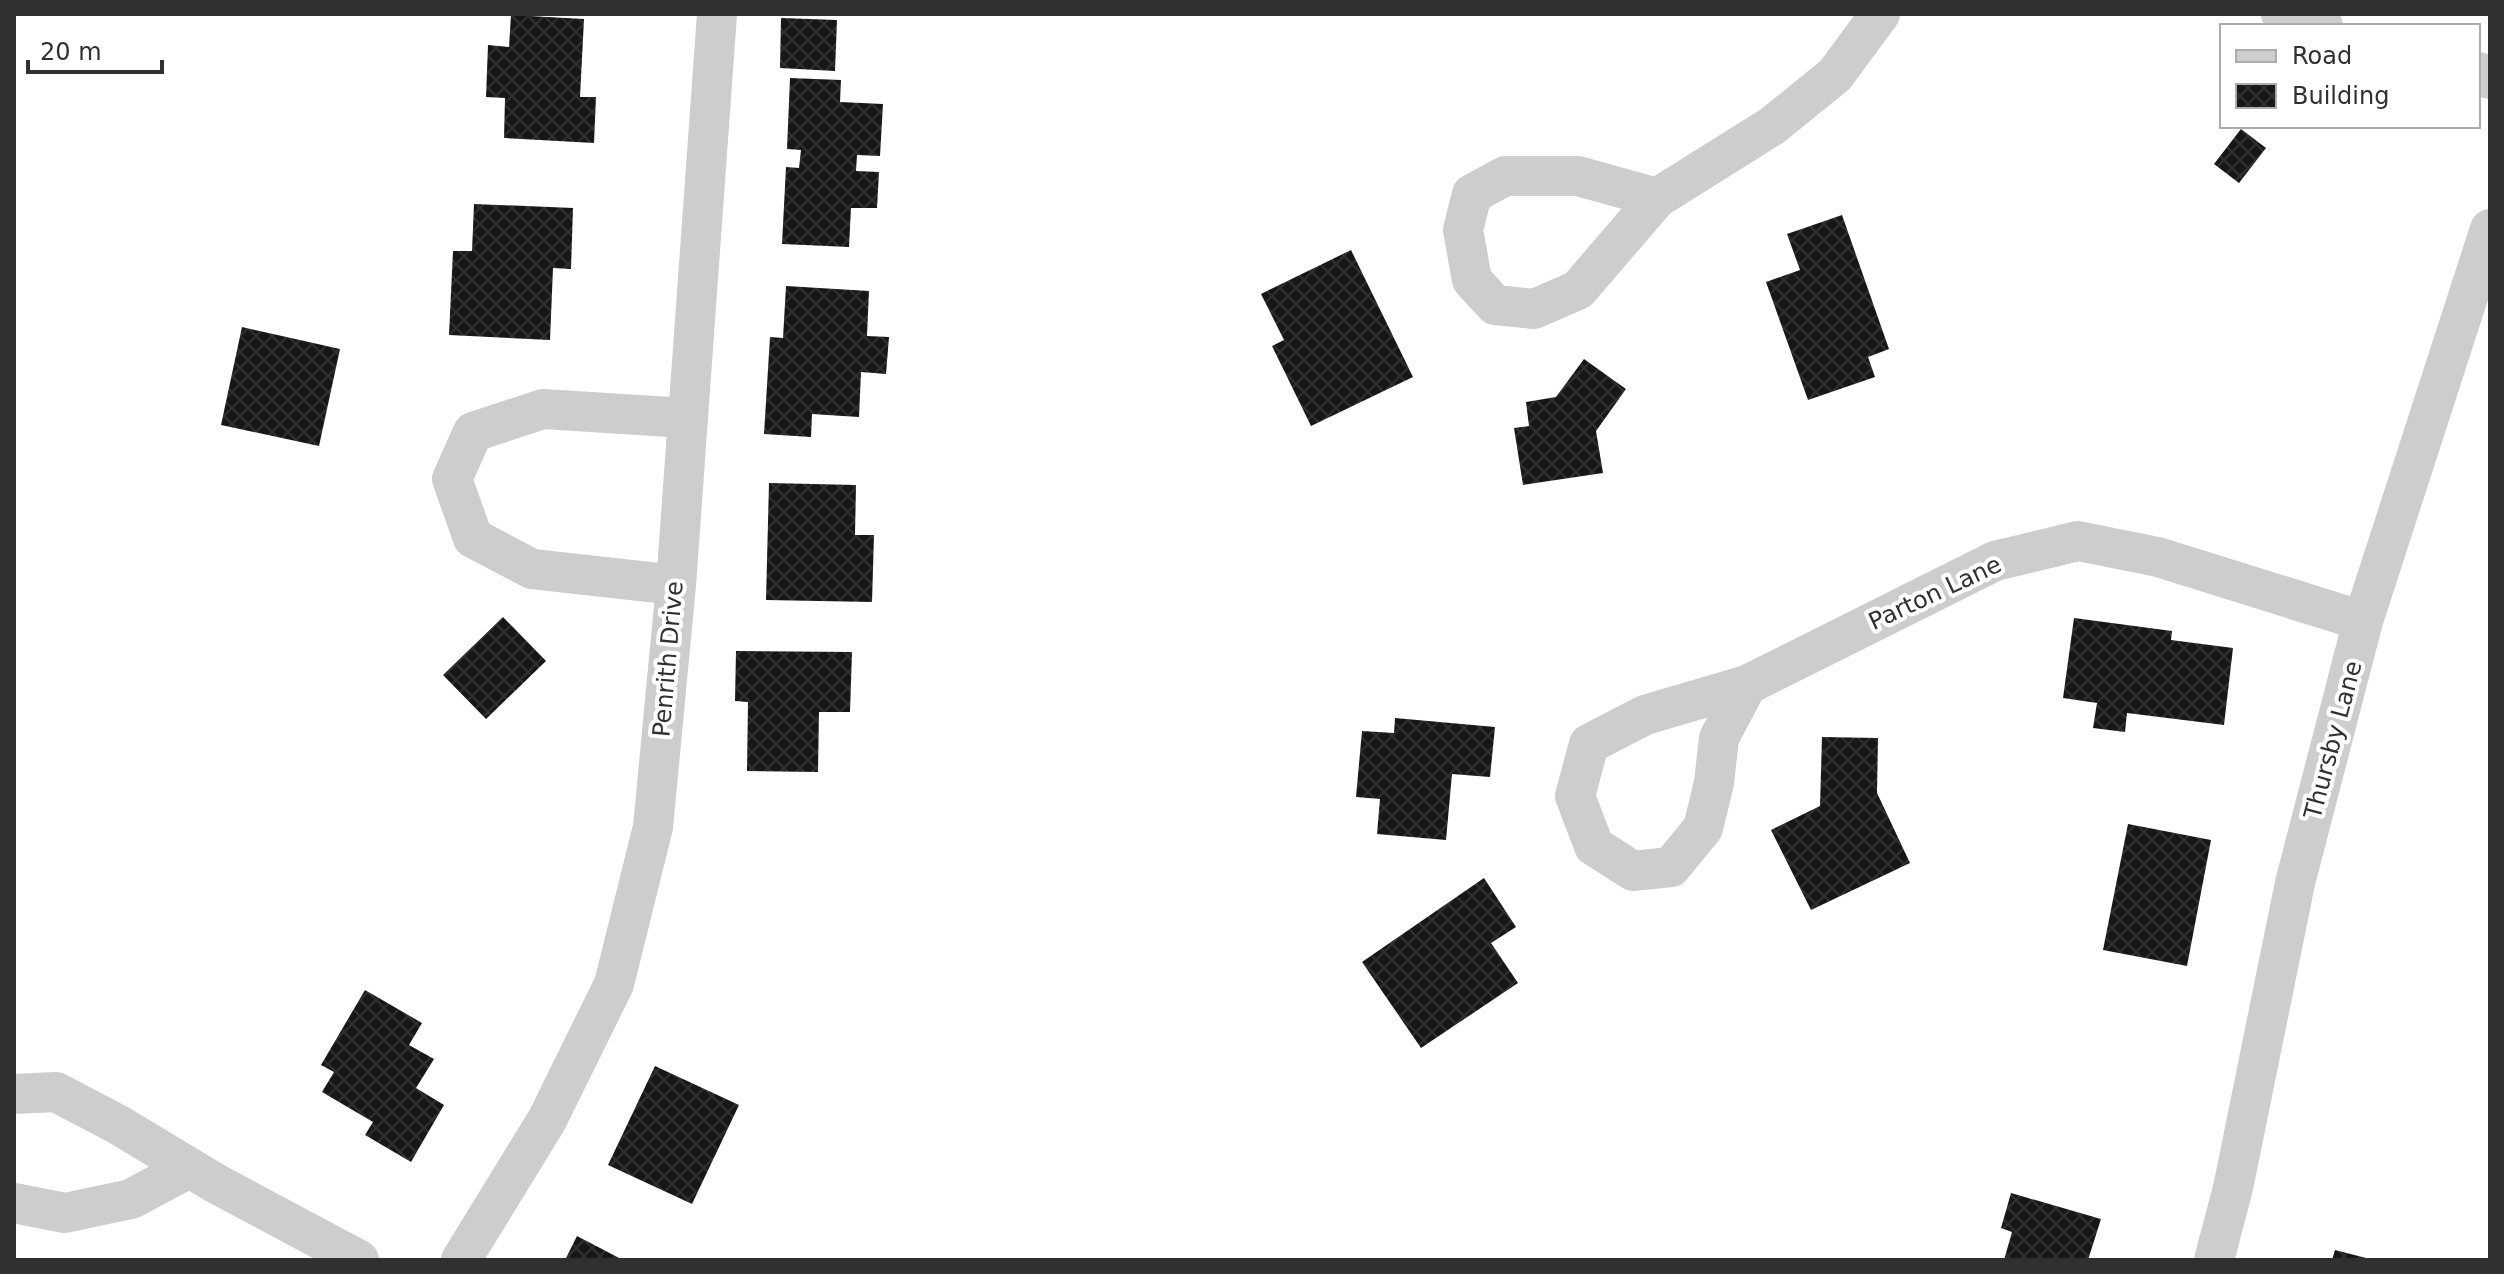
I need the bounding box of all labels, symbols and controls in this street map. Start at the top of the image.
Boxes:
scale bar [28,24,162,74]
legend [2220,24,2480,128]
text: 20 m [40,38,102,66]
text: Road [2292,42,2352,70]
text: Building [2292,82,2389,110]
street label: Parton Lane [1864,550,2006,636]
street label: Penrith Drive [647,580,689,738]
street label: Thursby Lane [2298,658,2368,823]

